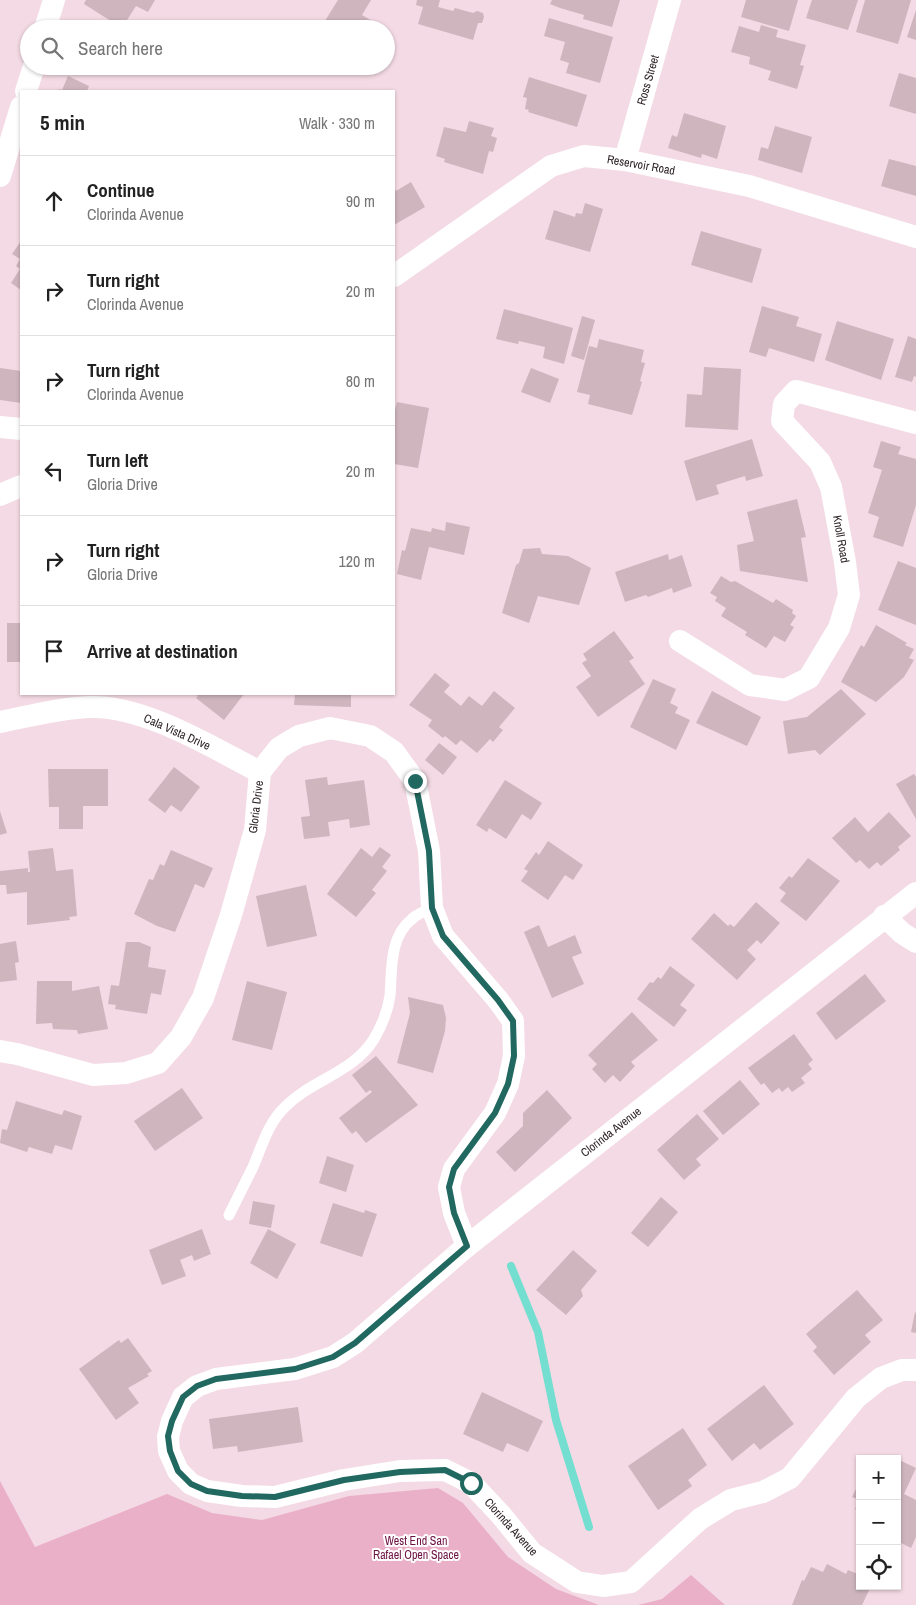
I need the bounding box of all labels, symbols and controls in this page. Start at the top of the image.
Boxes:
search box [20,20,395,75]
icon: search [38,34,66,62]
text: Search here [78,35,163,61]
street label: Ross Street [633,53,663,107]
text: 5 min [40,108,85,137]
text: Walk · 330 m [299,112,375,134]
street label: Reservoir Road [606,151,676,179]
text: Continue [87,177,155,203]
icon: ahead [40,187,68,215]
text: 90 m [346,190,375,212]
text: Clorinda Avenue [87,203,184,225]
text: Turn right [87,267,159,293]
icon: right [40,277,68,305]
text: 20 m [346,280,375,302]
text: Clorinda Avenue [87,293,184,315]
text: Turn right [87,357,159,383]
icon: right [40,367,68,395]
text: 80 m [346,370,375,392]
text: Clorinda Avenue [87,383,184,405]
text: Turn left [87,447,148,473]
icon: left [40,457,68,485]
text: 20 m [346,460,375,482]
text: Gloria Drive [87,473,158,495]
street label: Knoll Road [829,514,853,564]
text: Turn right [87,537,159,563]
icon: right [40,547,68,575]
text: 120 m [339,550,375,572]
text: Gloria Drive [87,563,158,585]
icon: arrive [40,637,68,665]
text: Arrive at destination [87,638,238,664]
street label: Cala Vista Drive [141,710,213,754]
route end [404,770,427,793]
street label: Gloria Drive [245,780,267,834]
street label: Clorinda Avenue [577,1103,645,1161]
map controls [856,1455,901,1590]
button: + [856,1455,901,1500]
route start [460,1472,483,1495]
street label: Clorinda Avenue [481,1495,541,1559]
button: − [856,1500,901,1545]
park label: West End San Rafael Open Space [373,1533,459,1563]
button: locate [856,1545,901,1590]

